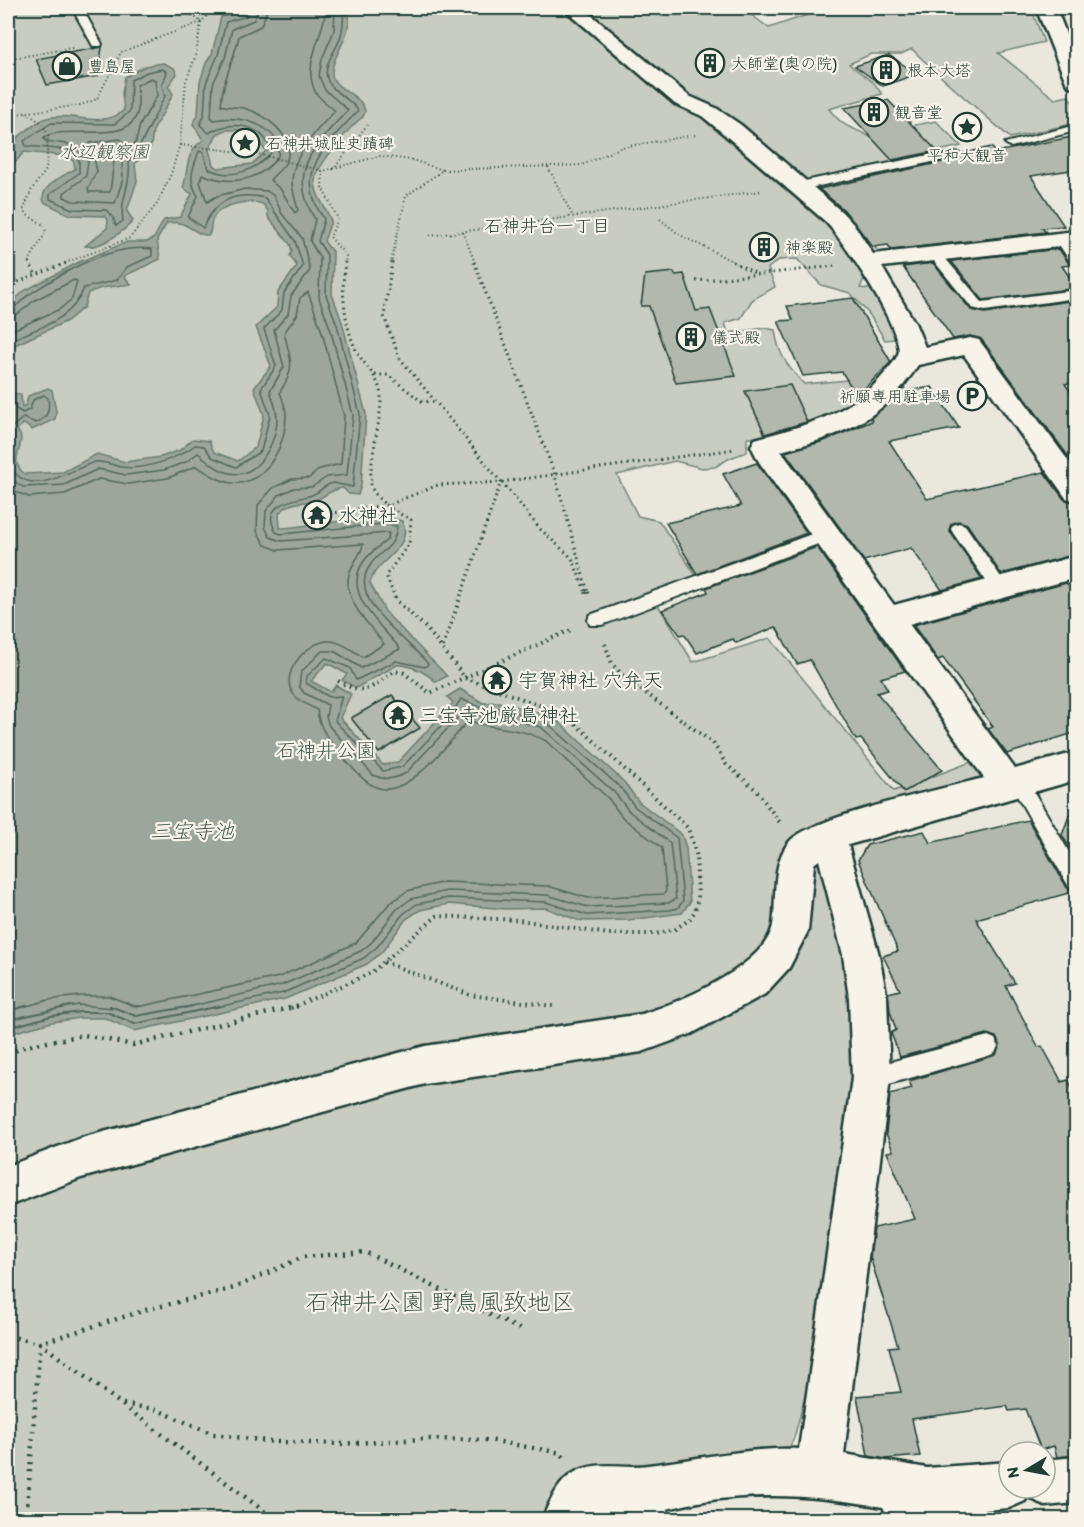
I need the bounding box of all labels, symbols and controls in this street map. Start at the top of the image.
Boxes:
building icon: 大師堂(奥の院) [694,47,726,79]
shop icon: 豊島屋 [51,50,83,82]
place label: 大師堂(奥の院) [731,54,837,73]
building icon: 根本大塔 [870,54,902,86]
place label: 豊島屋 [88,57,136,76]
place label: 根本大塔 [907,61,971,80]
building icon: 観音堂 [858,96,890,128]
place label: 観音堂 [895,103,943,122]
place icon: 平和大観音 [951,111,983,143]
place icon: 石神井城阯史蹟碑 [229,127,261,159]
place label: 石神井城阯史蹟碑 [266,134,394,153]
water label: 水辺観察園 [59,141,150,163]
place label: 平和大観音 [927,146,1007,165]
district label: 石神井台一丁目 [484,215,610,237]
building icon: 神楽殿 [748,231,780,263]
place label: 神楽殿 [785,238,833,257]
building icon: 儀式殿 [675,321,707,353]
place label: 儀式殿 [712,328,760,347]
parking icon: 祈願専用駐車場 [956,380,988,412]
place label: 祈願専用駐車場 [839,387,951,406]
temple icon: 水神社 [301,499,333,531]
place label: 水神社 [338,503,398,527]
temple icon: 宇賀神社 穴弁天 [481,664,513,696]
place label: 宇賀神社 穴弁天 [518,668,663,692]
temple icon: 三宝寺池厳島神社 [382,699,414,731]
place label: 三宝寺池厳島神社 [419,703,579,727]
park label: 石神井公園 [276,738,376,762]
water label: 三宝寺池 [150,818,235,843]
park label: 石神井公園 野鳥風致地区 [305,1287,575,1316]
north arrow [997,1440,1057,1500]
text: N [1002,1466,1023,1479]

